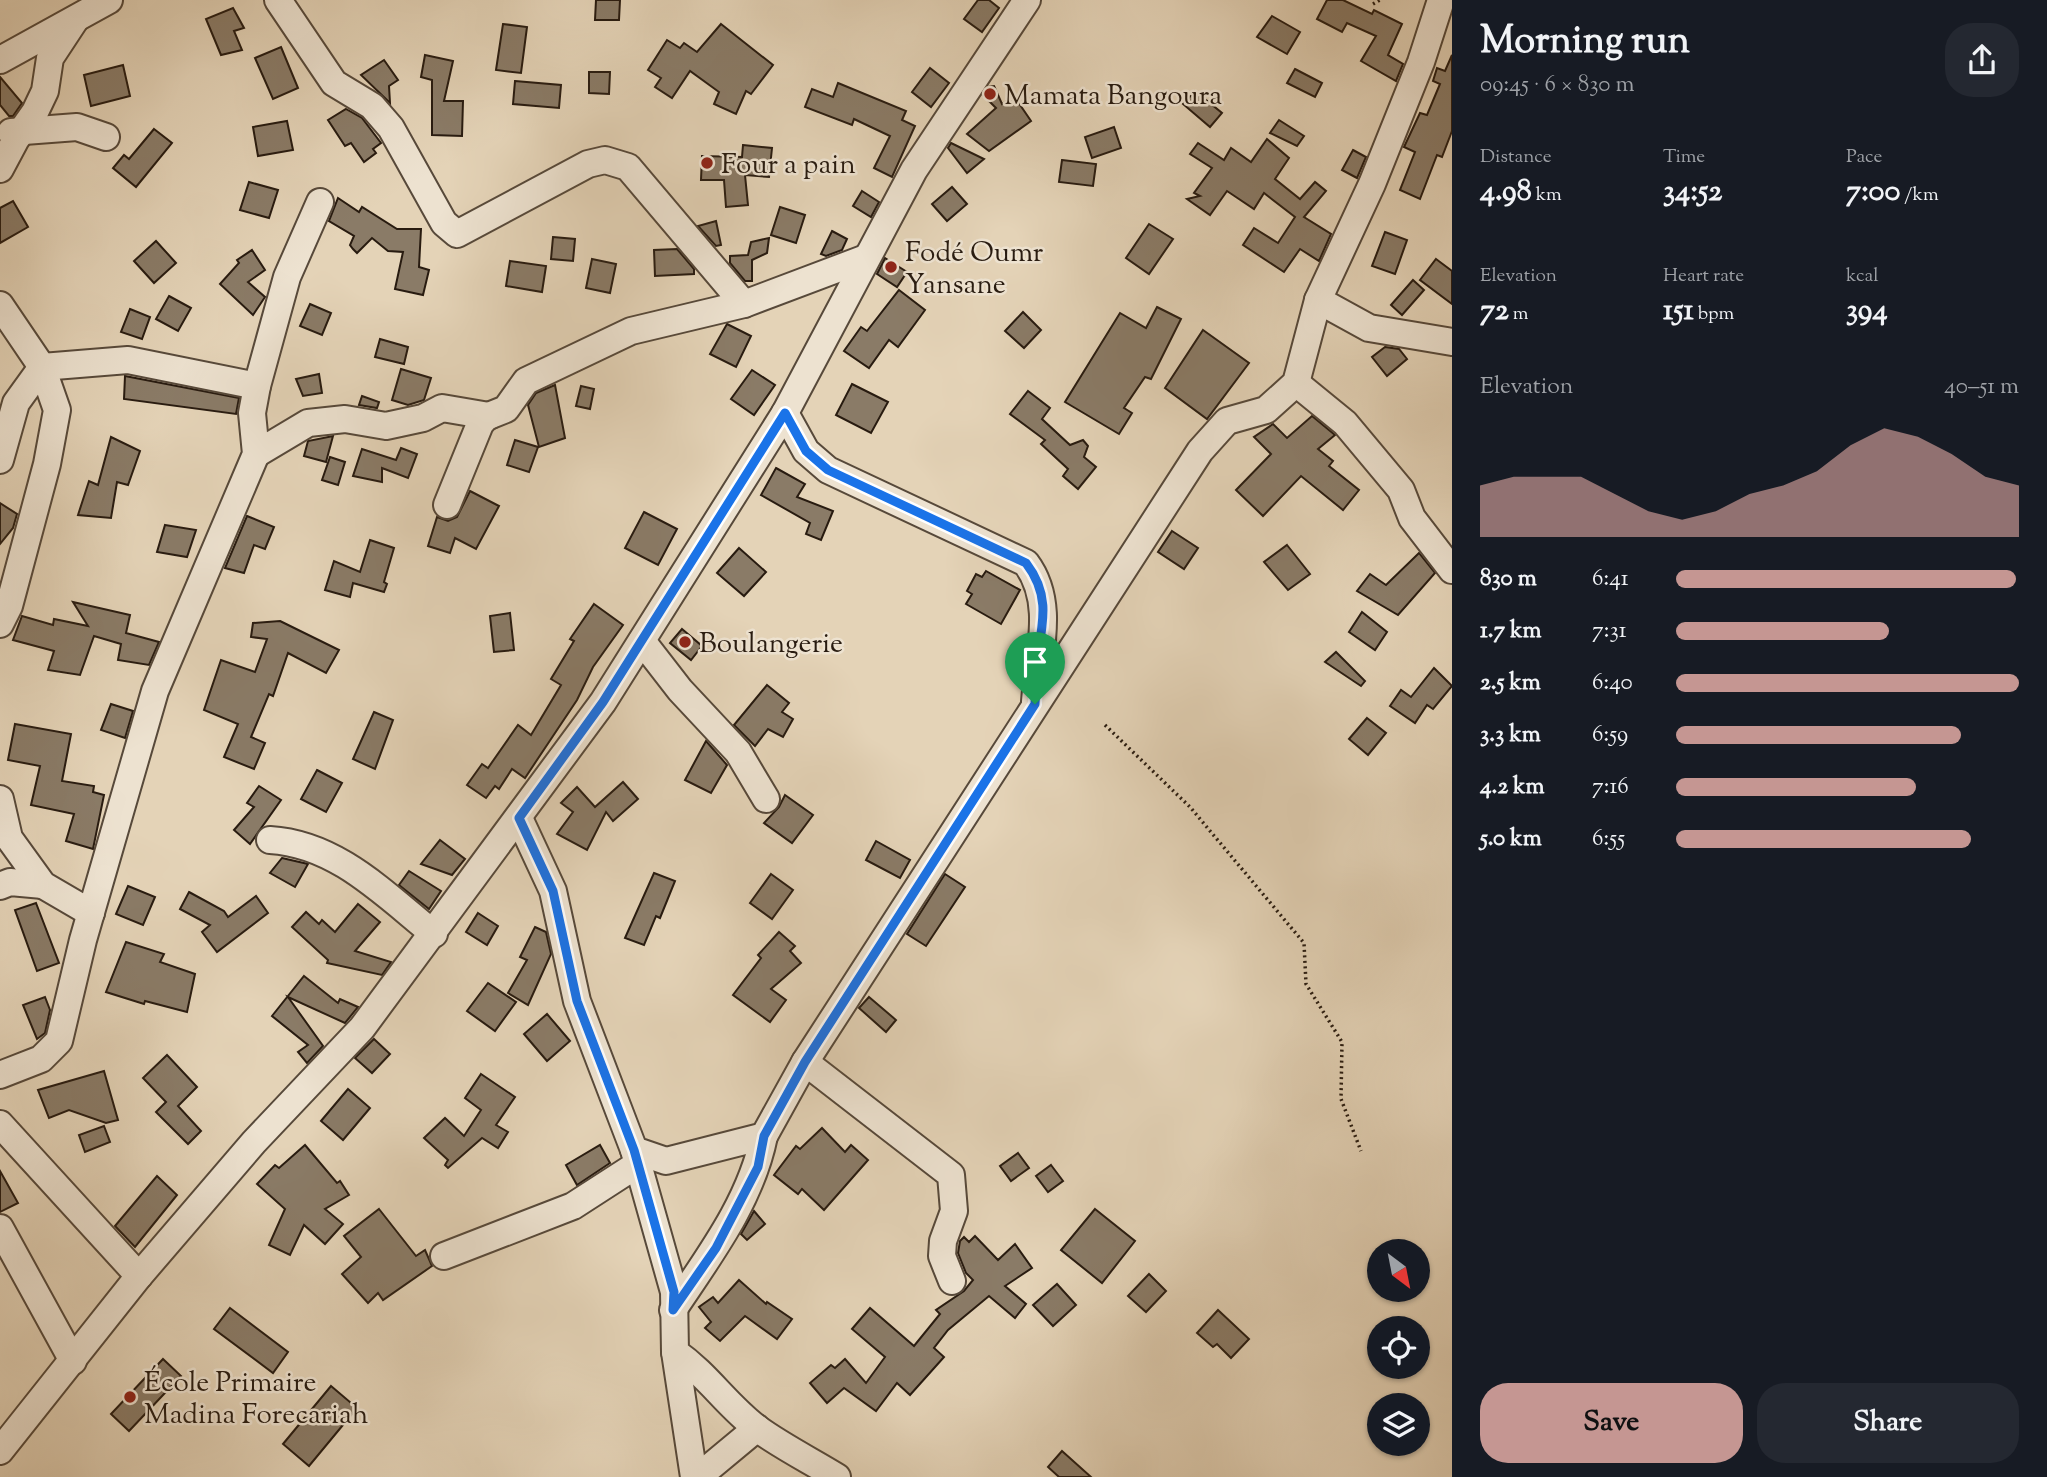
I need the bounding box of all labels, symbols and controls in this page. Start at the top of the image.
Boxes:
text: Morning run [1480,16,1690,70]
button: share [1945,23,2019,97]
text: 09:45 · 6 × 830 m [1480,69,1634,102]
place label: Mamata Bangoura [1004,77,1222,117]
marker: Mamata Bangoura [982,86,998,102]
text: Distance [1480,144,1552,171]
text: Time [1663,144,1705,171]
text: Pace [1846,144,1882,171]
place label: Four a pain [721,146,856,186]
marker: Four a pain [699,155,715,171]
text: 4.98 [1480,171,1532,214]
text: 34:52 [1663,171,1722,214]
text: 7:00 [1846,171,1900,214]
text: km [1532,182,1562,209]
text: /km [1900,182,1939,209]
place label: Fodé Oumr Yansane [905,234,1044,306]
marker: Fodé Oumr Yansane [883,259,899,275]
text: Elevation [1480,263,1557,290]
text: Heart rate [1663,263,1744,290]
text: kcal [1846,263,1879,290]
text: 72 [1480,290,1509,333]
text: 151 [1663,290,1694,333]
text: 394 [1846,290,1888,333]
text: m [1509,301,1529,328]
text: bpm [1694,301,1734,328]
text: Elevation [1480,371,1573,404]
text: 40–51 m [1944,371,2019,404]
text: 830 m [1480,563,1537,596]
text: 6:41 [1592,563,1629,596]
text: 1.7 km [1480,615,1542,648]
text: 7:31 [1592,615,1627,648]
place label: Boulangerie [699,625,843,665]
pin [1005,632,1065,704]
marker: Boulangerie [677,634,693,650]
icon: arrive [1016,643,1054,681]
text: 2.5 km [1480,667,1541,700]
text: 6:40 [1592,667,1633,700]
text: 3.3 km [1480,719,1541,752]
text: 6:59 [1592,719,1628,752]
text: 4.2 km [1480,771,1545,804]
text: 7:16 [1592,771,1629,804]
text: 5.0 km [1480,823,1542,856]
text: 6:55 [1592,823,1625,856]
north arrow [1367,1239,1430,1302]
map controls [1367,1239,1430,1456]
button: locate [1367,1316,1430,1379]
place label: École Primaire Madina Forecariah [144,1364,368,1436]
button: Save [1480,1383,1743,1463]
button: Share [1757,1383,2019,1463]
marker: École Primaire Madina Forecariah [122,1389,138,1405]
button: layers [1367,1393,1430,1456]

